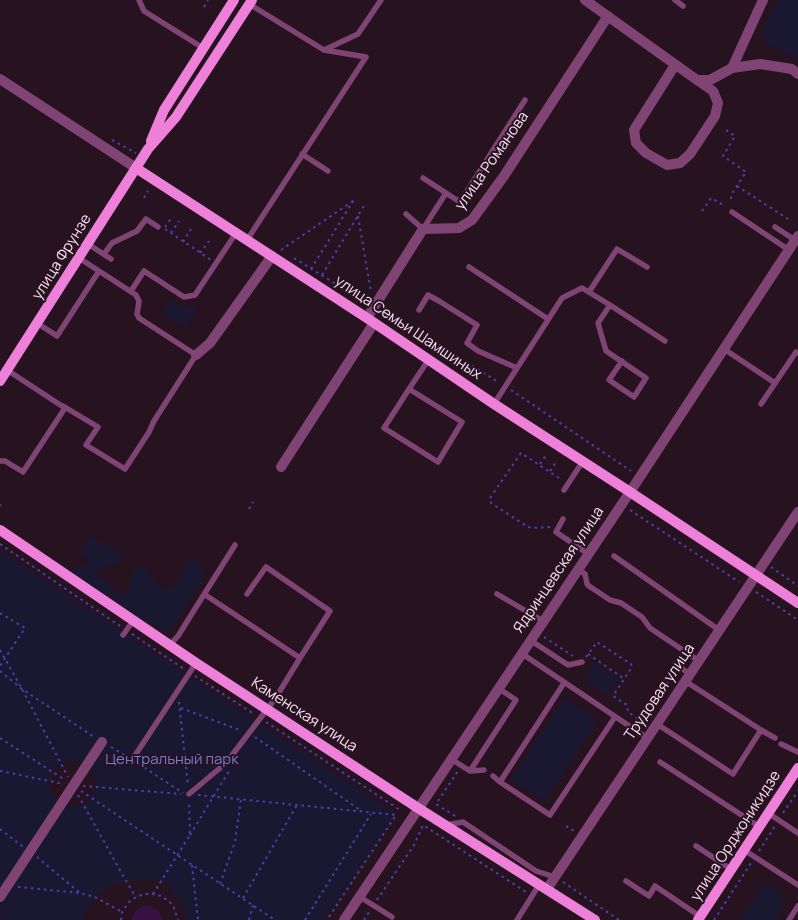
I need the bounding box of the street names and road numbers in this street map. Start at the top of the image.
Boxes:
street label: улица Романова [451,108,533,214]
street label: улица Фрунзе [28,211,96,303]
street label: улица Семьи Шамшиных [331,272,485,384]
street label: Ядринцевская улица [510,503,608,637]
street label: Трудовая улица [621,640,699,744]
street label: Каменская улица [248,674,360,756]
street label: улица Орджоникидзе [687,767,785,905]

